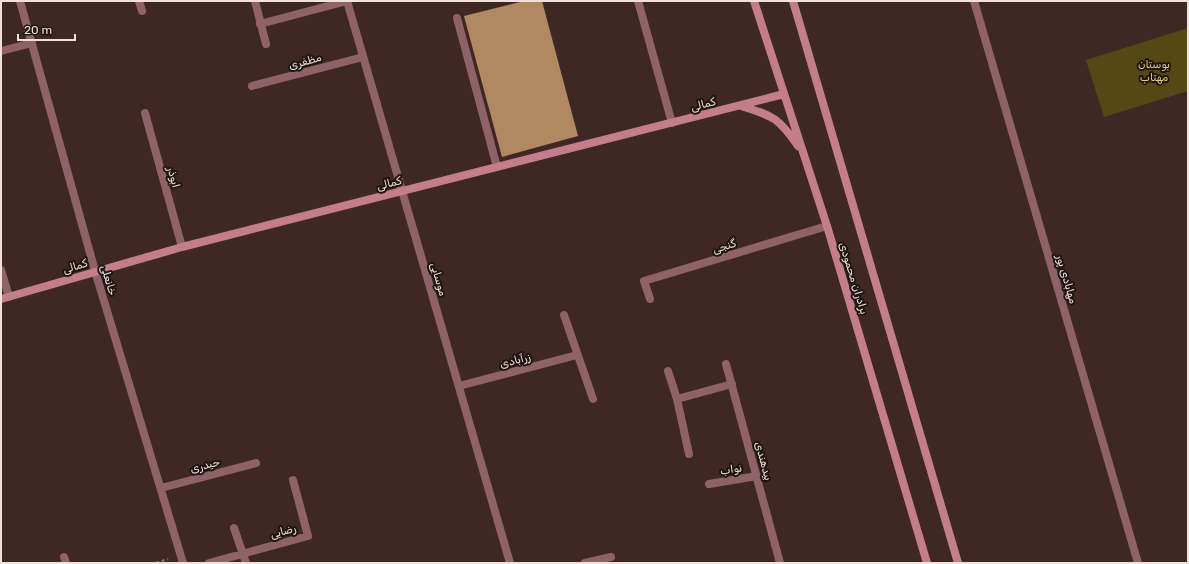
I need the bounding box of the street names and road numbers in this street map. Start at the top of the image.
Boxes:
street label: مظفری [287,51,323,72]
street label: کمالی [689,95,717,114]
street label: ابوذر [163,164,183,189]
street label: کمالی [375,174,403,193]
street label: گنجی [711,237,738,256]
street label: برادران محمودی [835,240,871,316]
street label: مهابادی پور [1052,252,1080,306]
street label: کمالی [61,257,89,276]
street label: موسایی [427,261,449,298]
street label: خانعلی [98,263,119,297]
street label: زرآبادی [498,350,532,371]
street label: بیدهندی [752,440,775,482]
street label: حیدری [189,455,222,476]
street label: نواب [719,461,743,479]
street label: رضایی [269,522,298,541]

